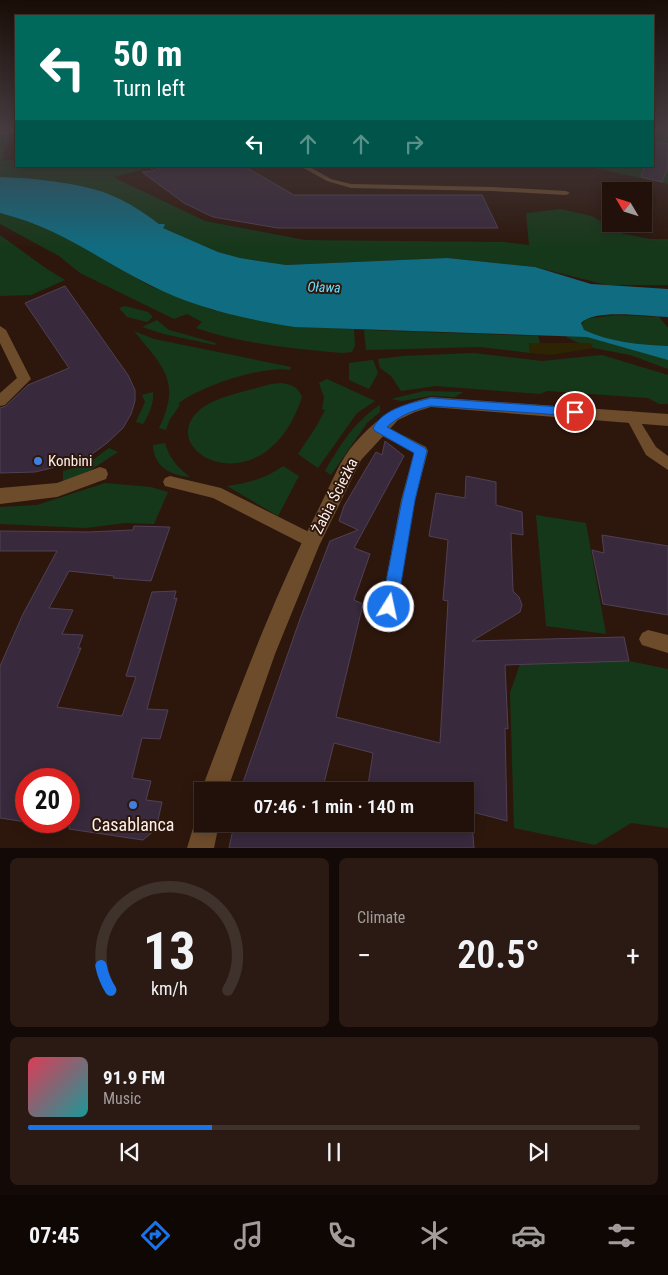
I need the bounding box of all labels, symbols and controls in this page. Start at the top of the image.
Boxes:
text: 50 m [113,34,182,75]
icon: left [30,35,95,100]
text: Turn left [113,76,185,101]
icon: left [241,130,269,158]
icon: ahead [294,130,322,158]
icon: ahead [347,130,375,158]
icon: right [400,130,428,158]
north arrow [602,182,652,232]
map controls [602,182,652,232]
water label: Oława [307,278,341,296]
pin [554,391,596,433]
icon: arrive [561,398,589,426]
place label: Konbini [48,452,92,470]
marker: Konbini [32,455,44,467]
street label: Żabia Ścieżka [308,455,362,537]
position arrow [362,580,414,632]
speed limit sign: 20 [15,768,80,833]
text: 07:46 · 1 min · 140 m [254,795,414,818]
marker: Casablanca [127,799,139,811]
place label: Casablanca [92,814,174,835]
text: Climate [357,908,405,927]
text: 13 [143,921,196,982]
text: 20.5° [457,933,540,977]
text: − [357,939,371,972]
text: + [626,939,640,972]
text: km/h [151,978,188,999]
text: 91.9 FM [103,1066,165,1089]
text: Music [103,1089,141,1108]
icon: previous [116,1138,144,1166]
icon: pause [320,1138,348,1166]
icon: next [524,1138,552,1166]
icon: directions [138,1218,173,1253]
icon: music [231,1218,266,1253]
icon: phone [324,1218,359,1253]
icon: climate [417,1218,452,1253]
icon: car [511,1218,546,1253]
icon: filters [604,1218,639,1253]
text: 07:45 [29,1223,80,1248]

